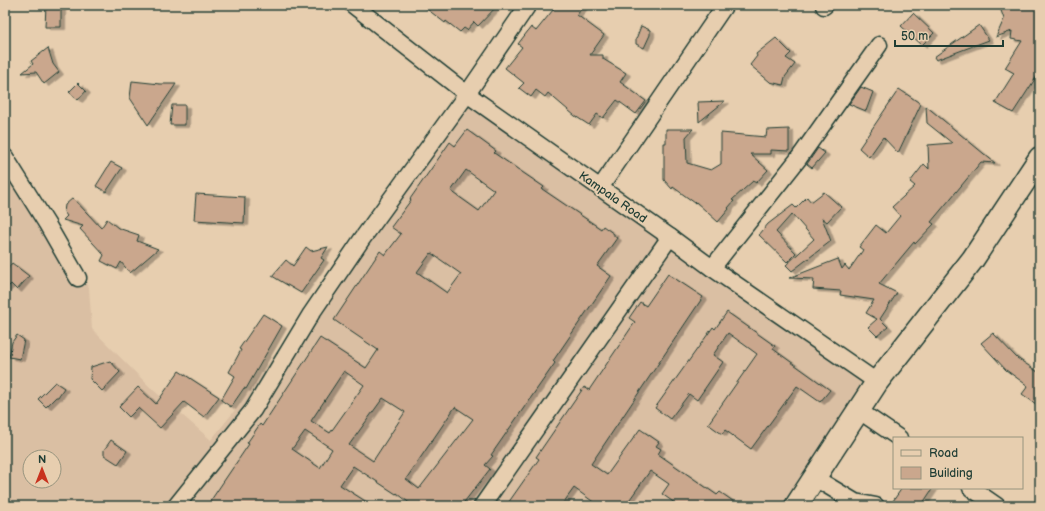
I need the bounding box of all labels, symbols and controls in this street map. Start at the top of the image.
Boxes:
scale bar [895,22,1003,48]
text: 50 m [901,29,928,44]
street label: Kampala Road [576,168,650,226]
legend [893,437,1023,489]
text: Road [929,446,958,461]
north arrow [22,449,62,489]
text: N [38,453,46,466]
text: Building [929,466,973,481]

